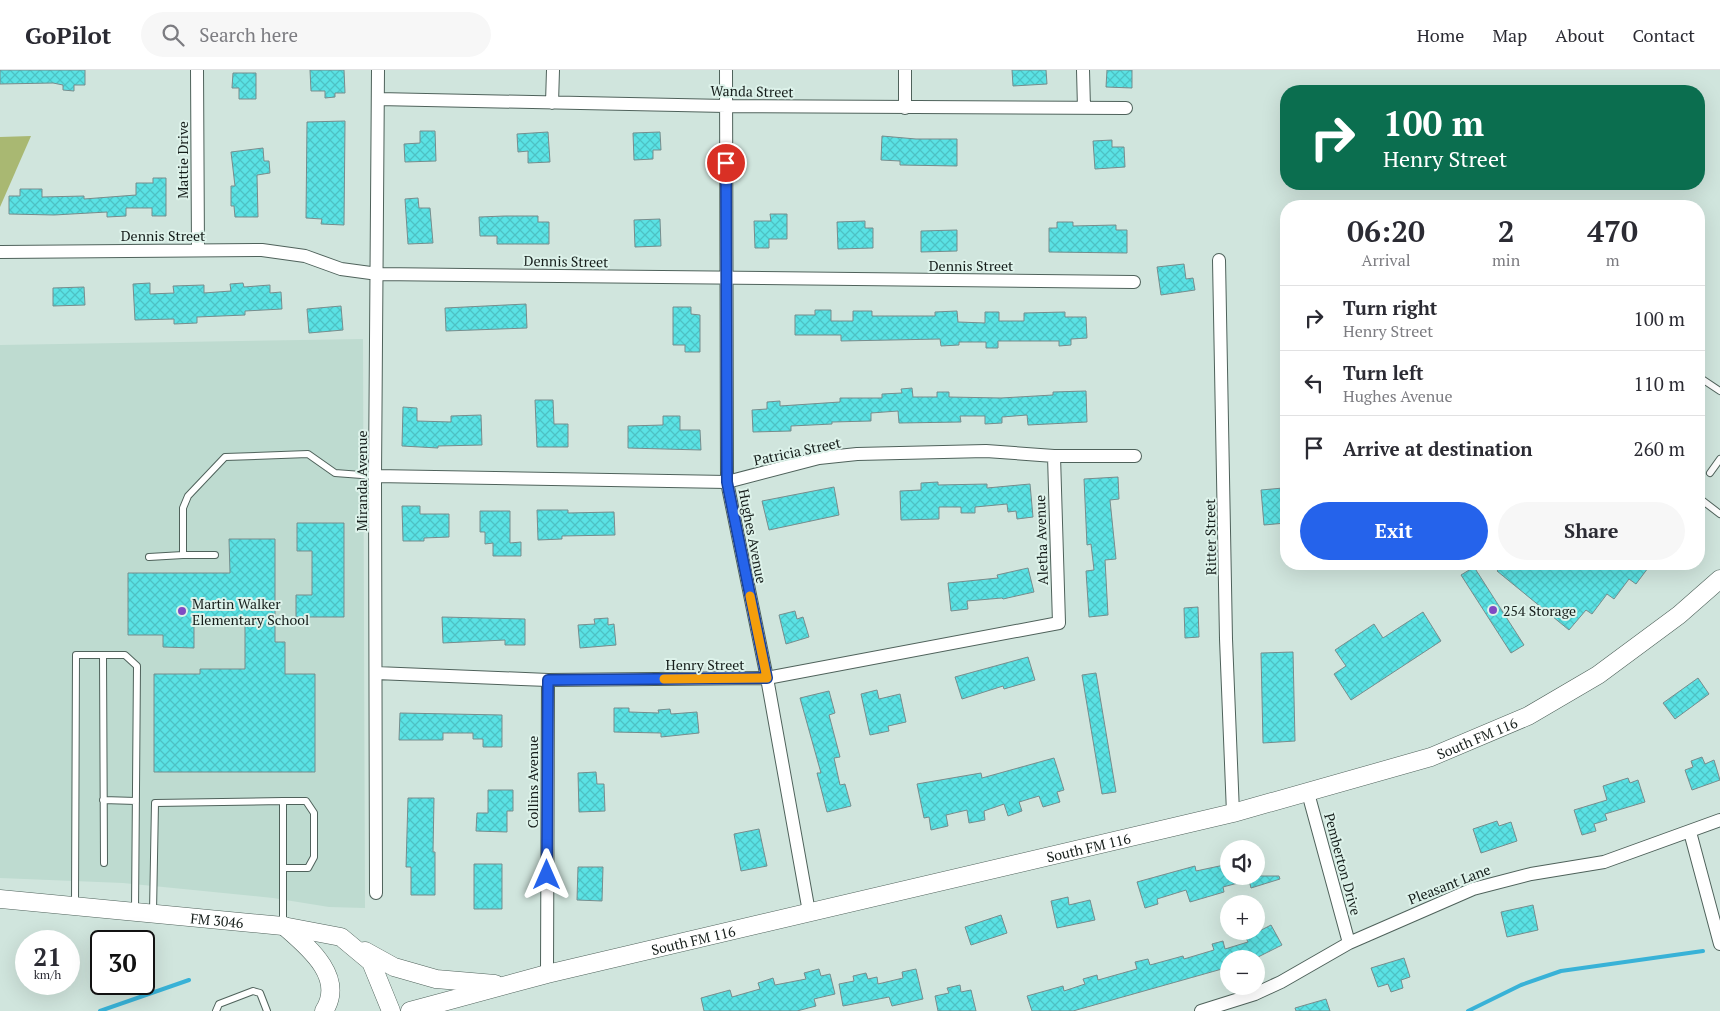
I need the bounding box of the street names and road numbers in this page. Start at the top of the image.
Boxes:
street label: Wanda Street [710,81,795,101]
street label: Mattie Drive [173,121,192,199]
street label: Dennis Street [121,226,206,245]
street label: Dennis Street [524,251,609,271]
street label: Dennis Street [929,256,1014,275]
street label: Miranda Avenue [352,431,371,531]
street label: Patricia Street [752,432,843,470]
street label: Hughes Avenue [735,487,771,585]
street label: Aletha Avenue [1030,495,1052,585]
street label: Ritter Street [1200,498,1220,576]
street label: Henry Street [666,655,745,674]
street label: South FM 116 [1434,712,1520,763]
street label: Collins Avenue [523,736,542,828]
street label: Pemberton Drive [1320,811,1366,917]
street label: South FM 116 [1044,828,1133,866]
street label: Pleasant Lane [1405,860,1493,908]
street label: FM 3046 [190,908,245,932]
street label: South FM 116 [649,921,738,959]

